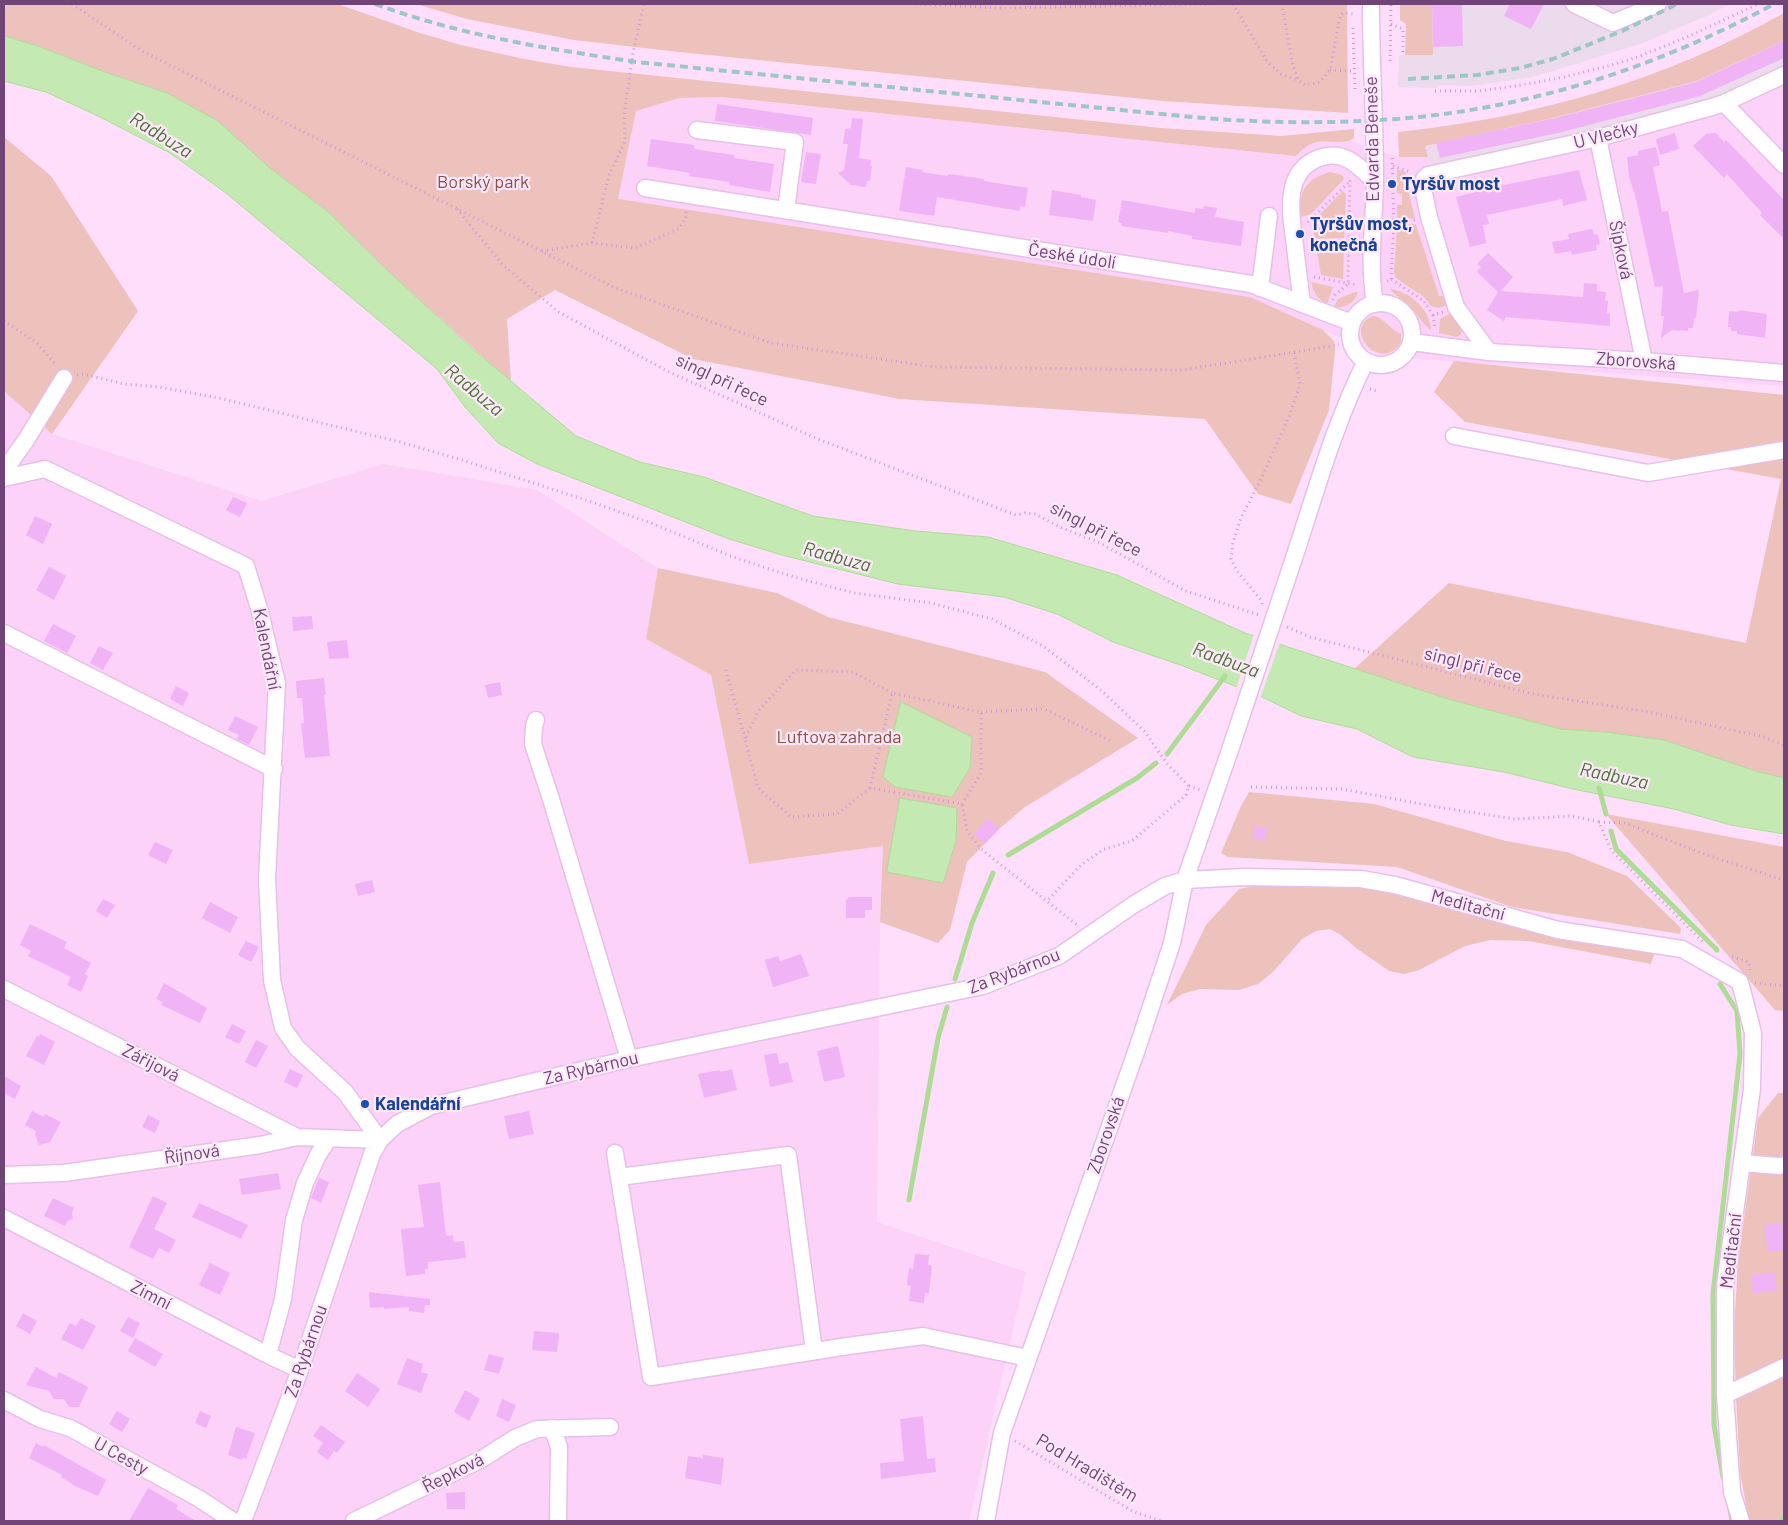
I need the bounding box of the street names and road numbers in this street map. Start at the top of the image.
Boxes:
street label: Edvarda Beneše [1360,76,1384,202]
street label: U Vlečky [1571,117,1641,153]
street label: Šípková [1604,218,1638,282]
street label: České údolí [1027,238,1117,274]
street label: Zborovská [1595,347,1677,375]
street label: singl při řece [672,349,772,411]
street label: singl při řece [1047,497,1145,561]
street label: Kalendářní [249,606,285,692]
street label: singl při řece [1422,642,1524,688]
street label: Meditační [1429,885,1507,925]
street label: Za Rybárnou [965,944,1063,998]
street label: Zářijová [119,1039,183,1087]
street label: Za Rybárnou [542,1047,640,1089]
street label: Zborovská [1083,1094,1129,1176]
street label: Říjnová [163,1139,221,1169]
street label: Meditační [1716,1212,1746,1290]
street label: Zimní [127,1276,175,1314]
street label: Za Rybárnou [280,1302,332,1400]
street label: Pod Hradištěm [1032,1429,1142,1507]
street label: U Cesty [90,1432,152,1480]
street label: Řepková [419,1448,487,1498]

